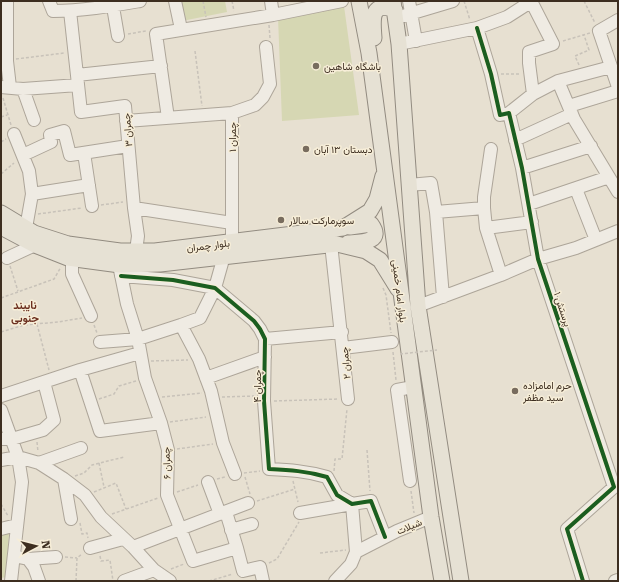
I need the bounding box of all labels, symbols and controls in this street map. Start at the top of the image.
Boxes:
marker: باشگاه شاهین [311,61,321,71]
place label: باشگاه شاهین [324,61,381,73]
street label: چمران ۳ [121,112,136,147]
street label: چمران ۱ [227,122,240,152]
marker: دبستان ۱۳ آبان [301,144,311,154]
place label: دبستان ۱۳ آبان [314,144,373,156]
marker: سوپرمارکت سالار [276,215,286,225]
place label: سوپرمارکت سالار [288,215,354,228]
street label: بلوار چمران [186,237,231,256]
street label: بلوار امام خمینی [389,259,409,323]
street label: پرستش ۱ [550,290,573,328]
district label: نایبند جنوبی [11,299,39,325]
street label: چمران ۲ [339,346,354,380]
street label: چمران ۴ [252,369,265,402]
place label: حرم امامزاده سید مظفر [522,380,572,404]
marker: حرم امامزاده سید مظفر [510,386,520,396]
street label: چمران ۶ [160,446,175,479]
street label: شیلات [395,516,424,538]
north arrow [16,526,56,566]
text: N [38,540,52,550]

